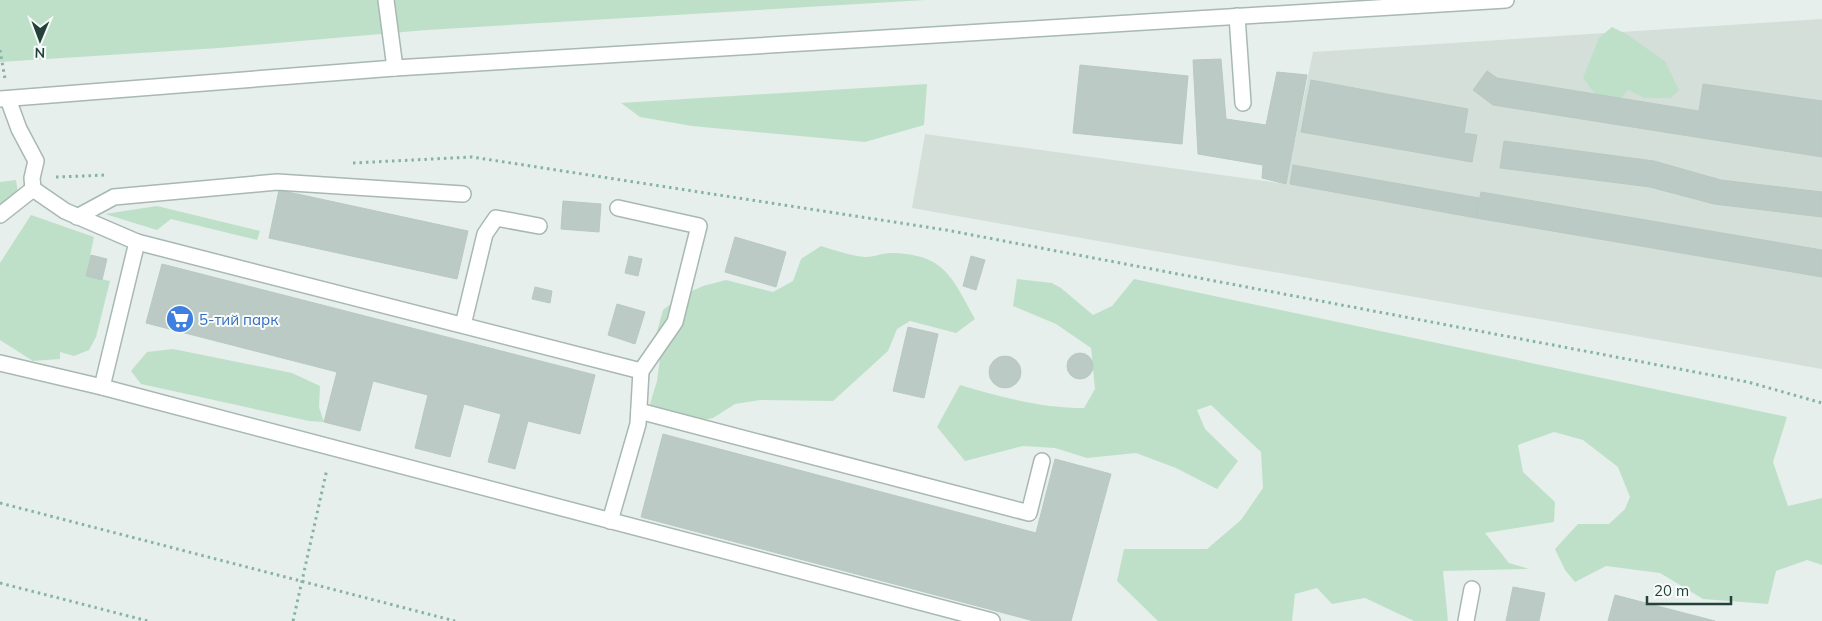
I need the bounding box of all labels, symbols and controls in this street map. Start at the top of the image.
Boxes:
north arrow [15,15,65,65]
text: N [34,44,45,62]
supermarket icon: 5-тий парк [165,304,195,334]
place label: 5-тий парк [199,310,279,329]
scale bar [1647,574,1731,606]
text: 20 m [1654,581,1689,600]

